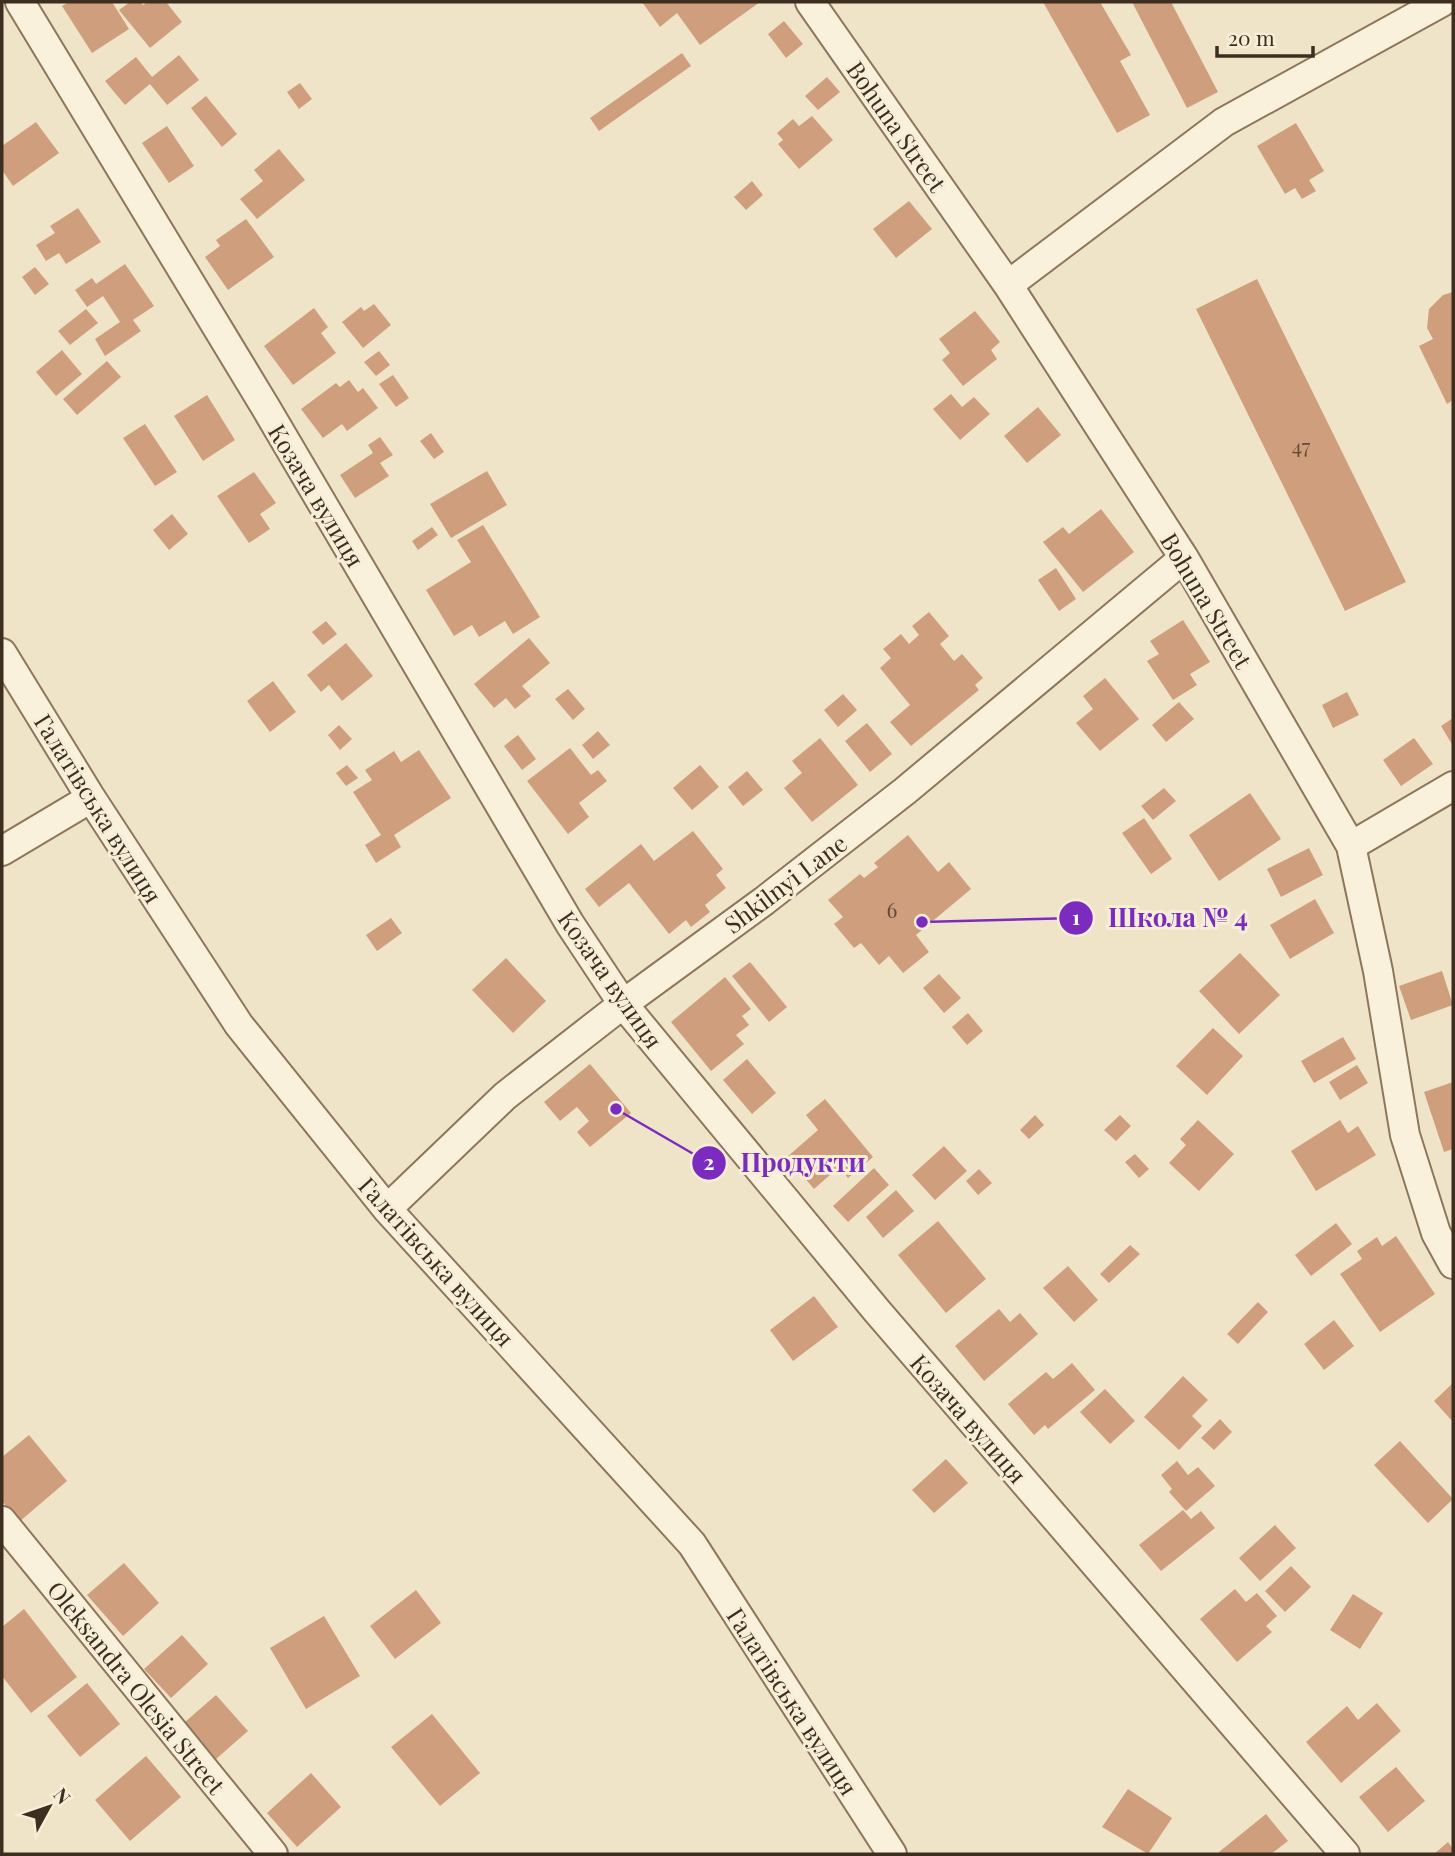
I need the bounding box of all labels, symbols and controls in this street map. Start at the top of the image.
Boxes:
scale bar [1217,14,1313,58]
text: 20 m [1228,23,1275,51]
street label: Bohuna Street [840,54,954,198]
street label: Козача вулиця [262,418,372,572]
house number: 47 [1292,431,1311,459]
street label: Bohuna Street [1154,526,1260,674]
street label: Галатівська вулиця [28,707,170,909]
street label: Shkilnyi Lane [717,826,853,940]
callout: Школа № 4 [1058,894,1262,941]
house number: 6 [887,895,898,923]
text: Школа № 4 [1108,899,1248,934]
text: 1 [1072,902,1080,930]
street label: Козача вулиця [552,904,670,1054]
callout: Продукти [691,1139,879,1186]
text: Продукти [740,1144,866,1179]
text: 2 [704,1147,715,1175]
street label: Галатівська вулиця [352,1170,522,1353]
street label: Козача вулиця [904,1347,1034,1489]
street label: Oleksandra Olesia Street [41,1574,233,1800]
street label: Галатівська вулиця [720,1601,866,1801]
north arrow [14,1772,84,1842]
text: N [48,1782,77,1809]

